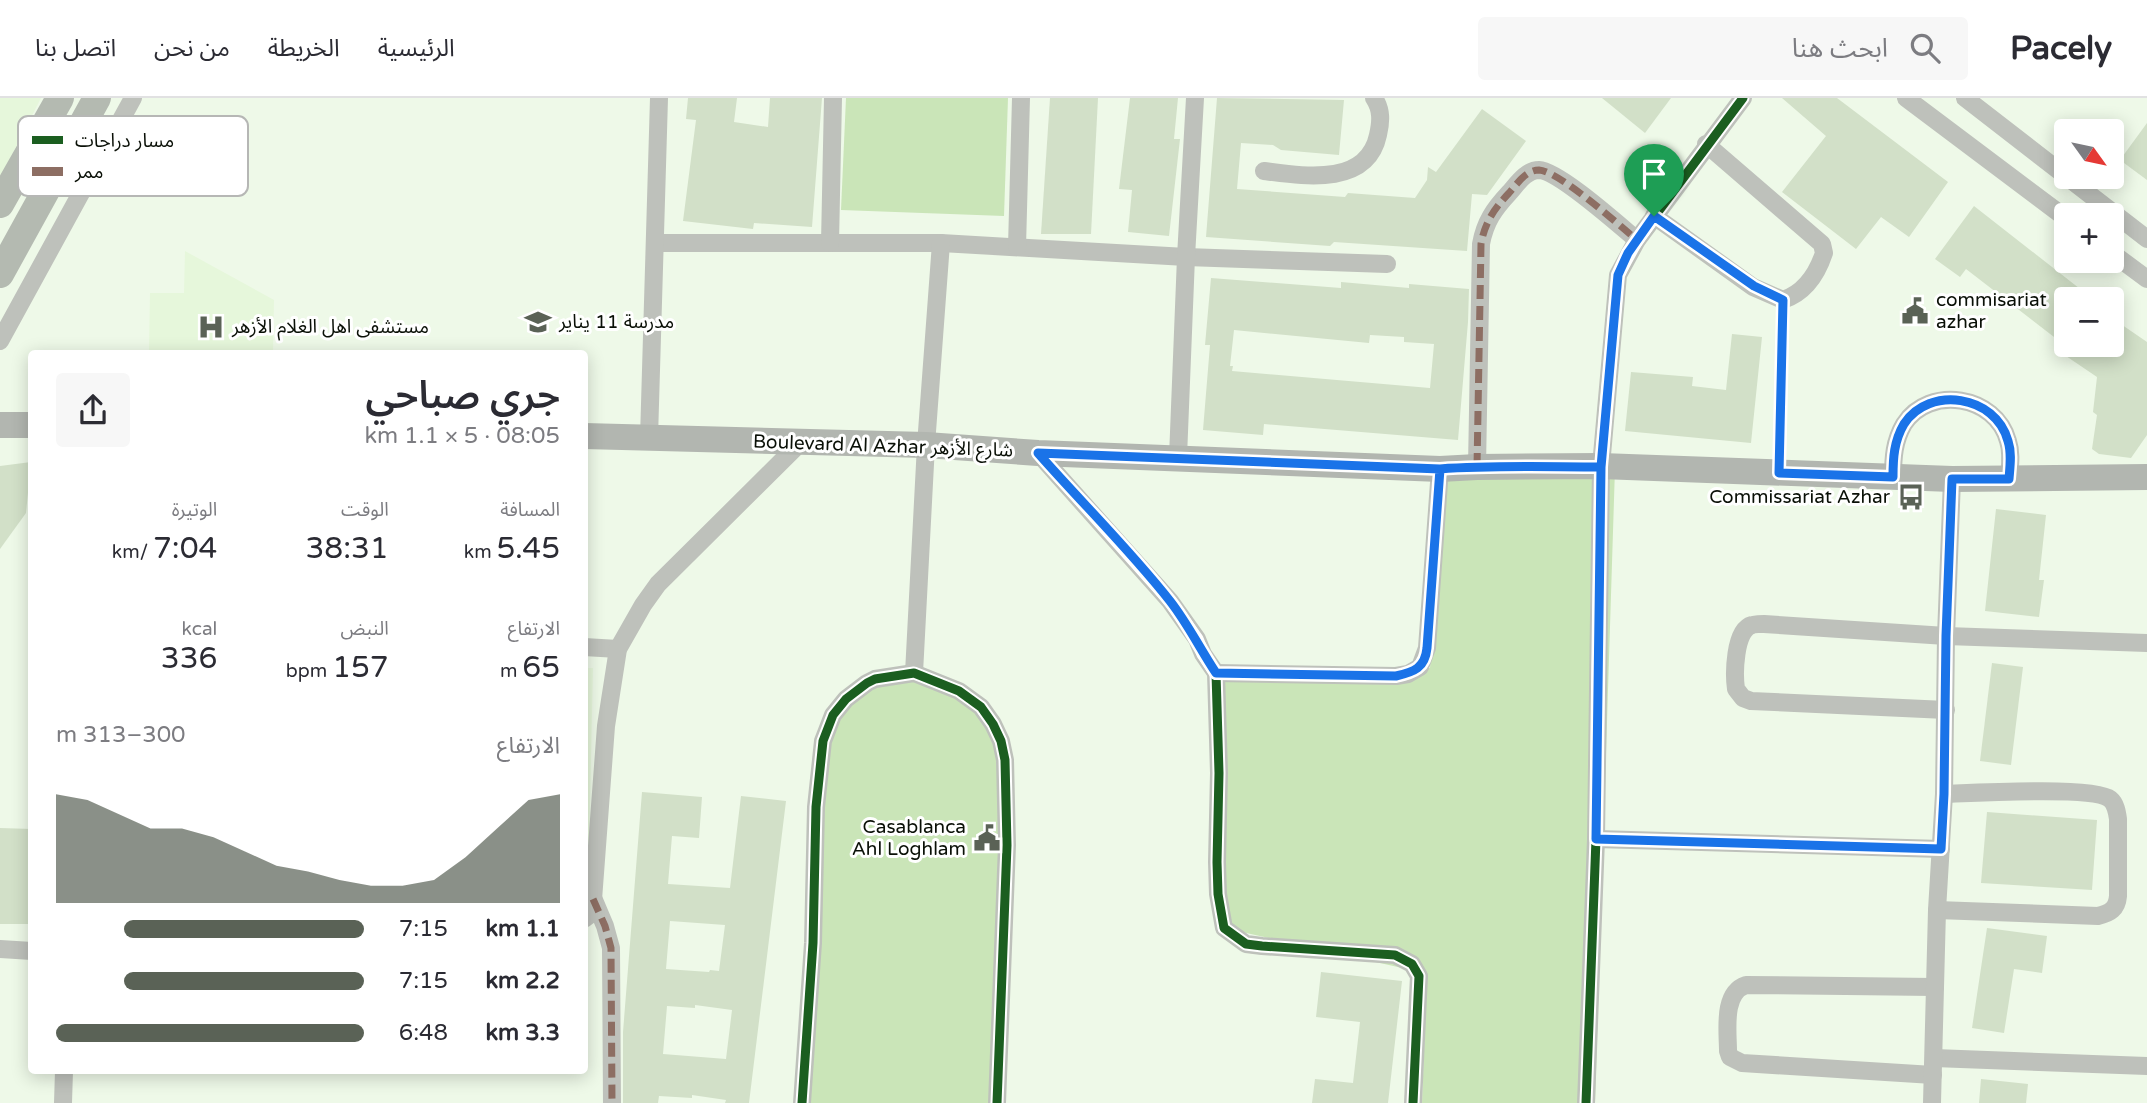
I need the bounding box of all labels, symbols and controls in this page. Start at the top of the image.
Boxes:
search box [1478,17,1968,80]
icon: search [1906,29,1944,67]
text: Pacely [2010,29,2112,68]
text: ابحث هنا [1792,33,1888,64]
text: اتصل بنا [35,34,116,63]
text: من نحن [154,34,230,63]
text: الخريطة [268,34,340,63]
text: الرئيسية [378,34,455,63]
legend [18,116,248,196]
north arrow [2054,119,2124,189]
map controls [2054,119,2124,357]
text: مسار دراجات [75,130,174,152]
pin [1624,144,1684,216]
icon: arrive [1635,155,1673,193]
text: ممر [74,161,103,183]
button: + [2054,203,2124,273]
button: − [2054,287,2124,357]
place label: commisariat azhar [1936,289,2047,333]
public building icon: commisariat azhar [1900,296,1930,326]
school or university icon: مدرسة 11 يناير [523,307,553,337]
place label: مدرسة 11 يناير [558,311,674,333]
hospital icon: مستشفى اهل الغلام الأزهر [196,312,226,342]
place label: مستشفى اهل الغلام الأزهر [231,316,429,341]
button: share [56,373,130,447]
text: جري صباحي [366,373,560,419]
text: 08:05 · 5 × 1.1 km [364,422,560,450]
street label: Boulevard Al Azhar شارع الأزهر [753,430,1013,464]
bus stop icon: Commissariat Azhar [1896,482,1926,512]
place label: Commissariat Azhar [1709,486,1891,508]
text: الوتيرة [172,499,217,521]
text: الوقت [341,499,389,521]
text: المسافة [500,499,560,521]
text: 7:04 [153,530,217,567]
text: 38:31 [306,530,389,567]
text: 5.45 [497,530,560,567]
text: /km [112,541,153,563]
text: km [464,541,497,563]
text: kcal [182,618,217,640]
text: النبض [340,618,389,640]
text: الارتفاع [508,618,560,640]
text: 336 [161,640,217,677]
text: 157 [332,649,389,686]
text: 65 [522,649,560,686]
text: bpm [286,660,332,682]
text: m [500,660,522,682]
text: 300–313 m [56,721,186,749]
text: الارتفاع [497,732,560,760]
place label: Casablanca Ahl Loghlam [852,816,966,860]
public building icon: Casablanca Ahl Loghlam [972,823,1002,853]
text: 7:15 [399,915,448,943]
text: 1.1 km [485,915,560,943]
text: 7:15 [399,967,448,995]
text: 2.2 km [485,967,560,995]
text: 6:48 [399,1019,448,1047]
text: 3.3 km [485,1019,560,1047]

